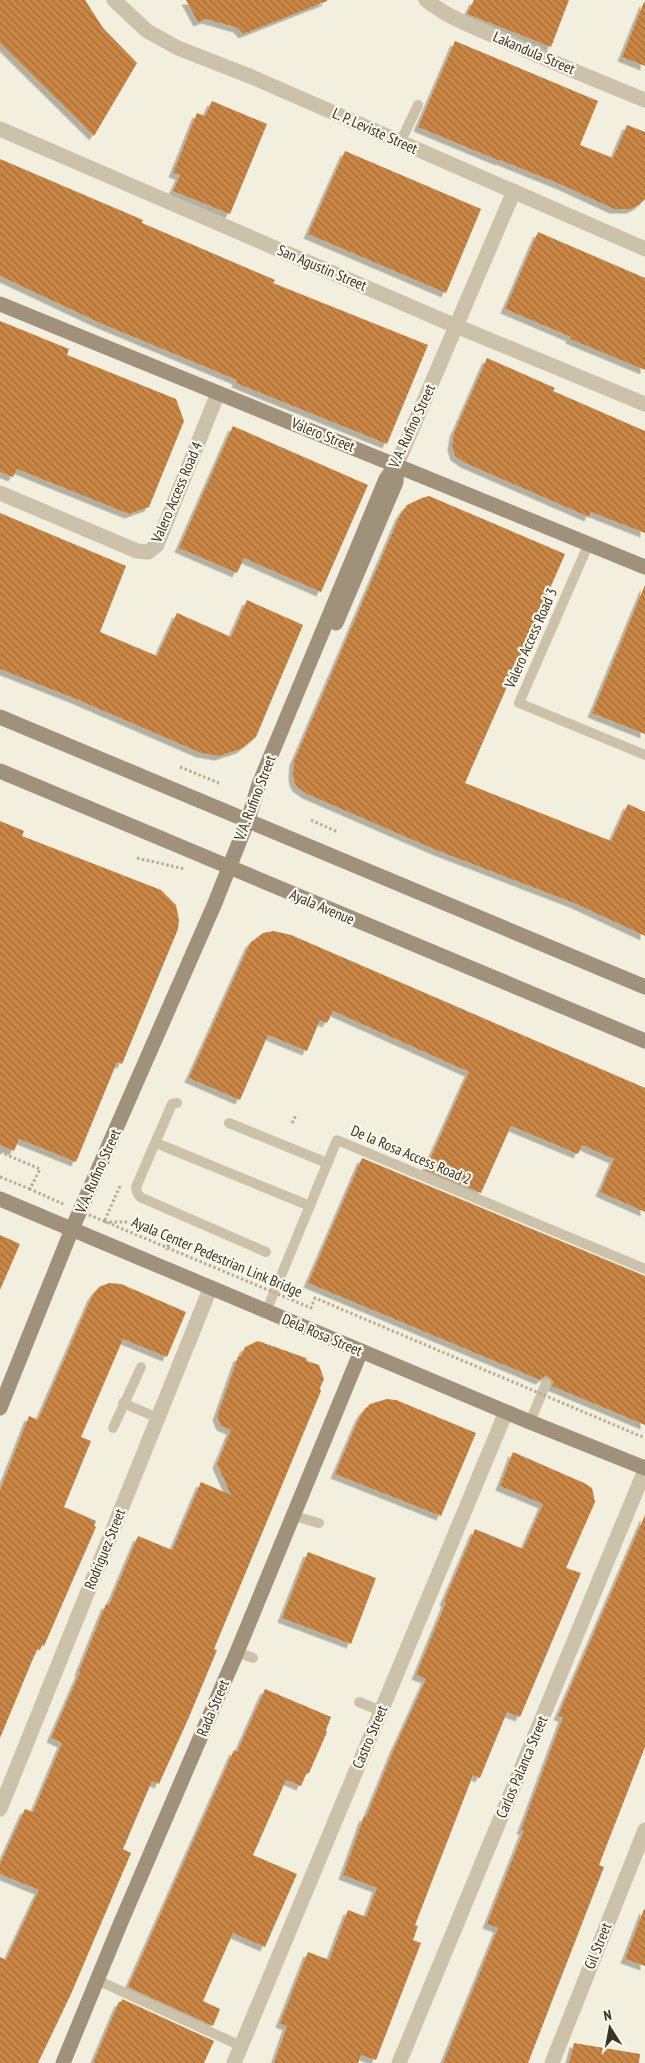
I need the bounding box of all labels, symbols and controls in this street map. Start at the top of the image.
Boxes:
street label: Lakandula Street [490,27,578,78]
street label: L. P. Leviste Street [330,103,421,158]
street label: San Agustin Street [275,240,370,295]
street label: V. A. Rufino Street [383,381,439,472]
street label: Valero Street [288,413,358,456]
street label: Valero Access Road 4 [146,438,206,546]
street label: Valero Access Road 3 [500,585,561,692]
street label: V. A. Rufino Street [229,752,280,844]
street label: Ayala Avenue [287,884,357,929]
street label: De la Rosa Access Road 2 [348,1121,474,1188]
street label: V. A. Rufino Street [70,1126,125,1217]
street label: Ayala Center Pedestrian Link Bridge [129,1212,305,1301]
street label: Dela Rosa Street [279,1309,365,1360]
street label: Rodriguez Street [80,1506,129,1592]
street label: Rada Street [192,1677,233,1739]
street label: Castro Street [348,1702,391,1771]
street label: Carlos Palanca Street [491,1713,552,1821]
street label: Gil Street [580,1920,615,1972]
north arrow [585,2003,635,2053]
text: N [602,2006,613,2025]

